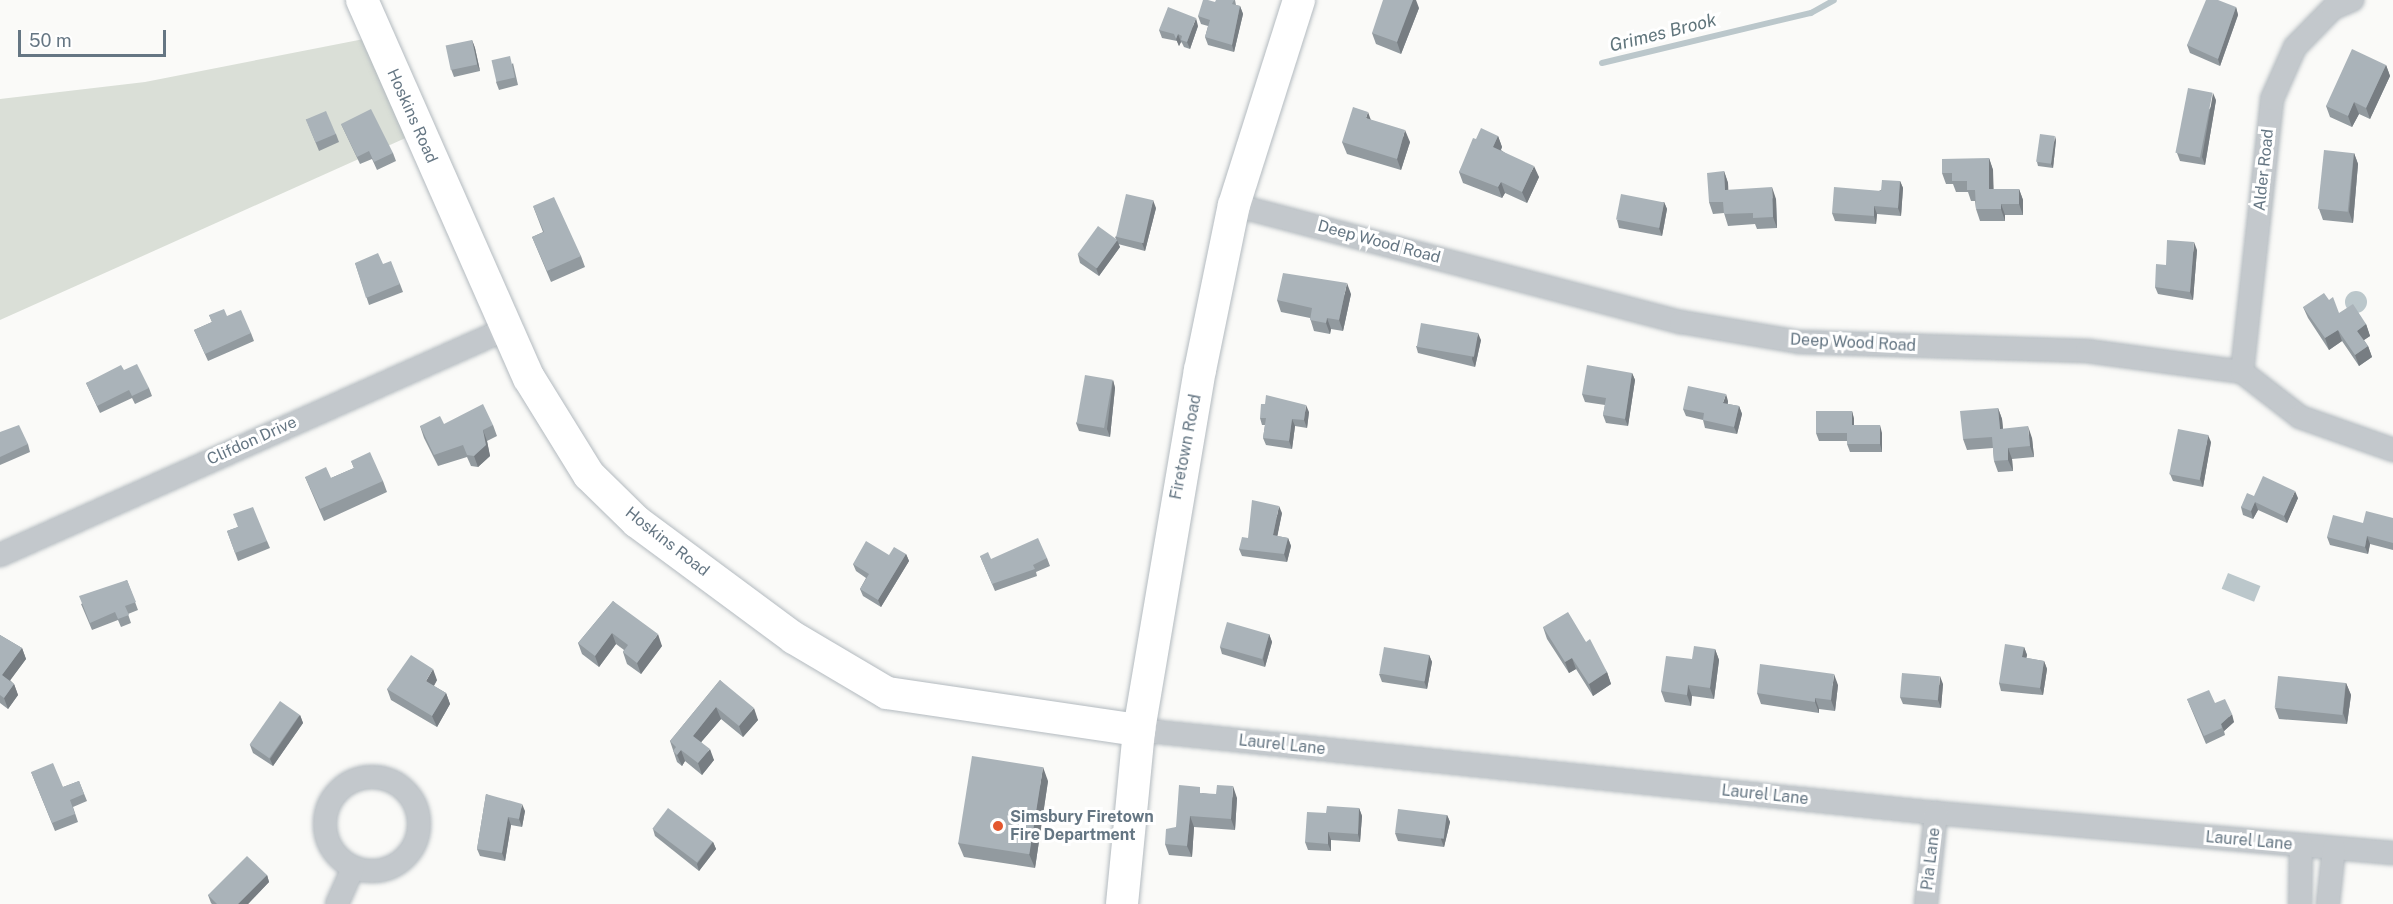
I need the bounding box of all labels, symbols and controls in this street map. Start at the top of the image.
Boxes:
water label: Grimes Brook [1607,9,1719,57]
scale bar [21,18,170,56]
text: 50 m [29,30,72,51]
street label: Hoskins Road [383,66,441,166]
street label: Alder Road [2250,128,2278,212]
street label: Deep Wood Road [1315,216,1443,268]
street label: Deep Wood Road [1789,330,1917,356]
street label: Firetown Road [1166,393,1206,501]
street label: Clifdon Drive [204,413,300,469]
street label: Hoskins Road [621,503,713,581]
street label: Laurel Lane [1238,731,1326,759]
street label: Laurel Lane [1721,781,1809,809]
place label: Simsbury Firetown Fire Department [1010,807,1154,845]
marker: Simsbury Firetown Fire Department [991,819,1005,833]
street label: Pia Lane [1918,827,1944,891]
street label: Laurel Lane [2205,828,2293,854]

